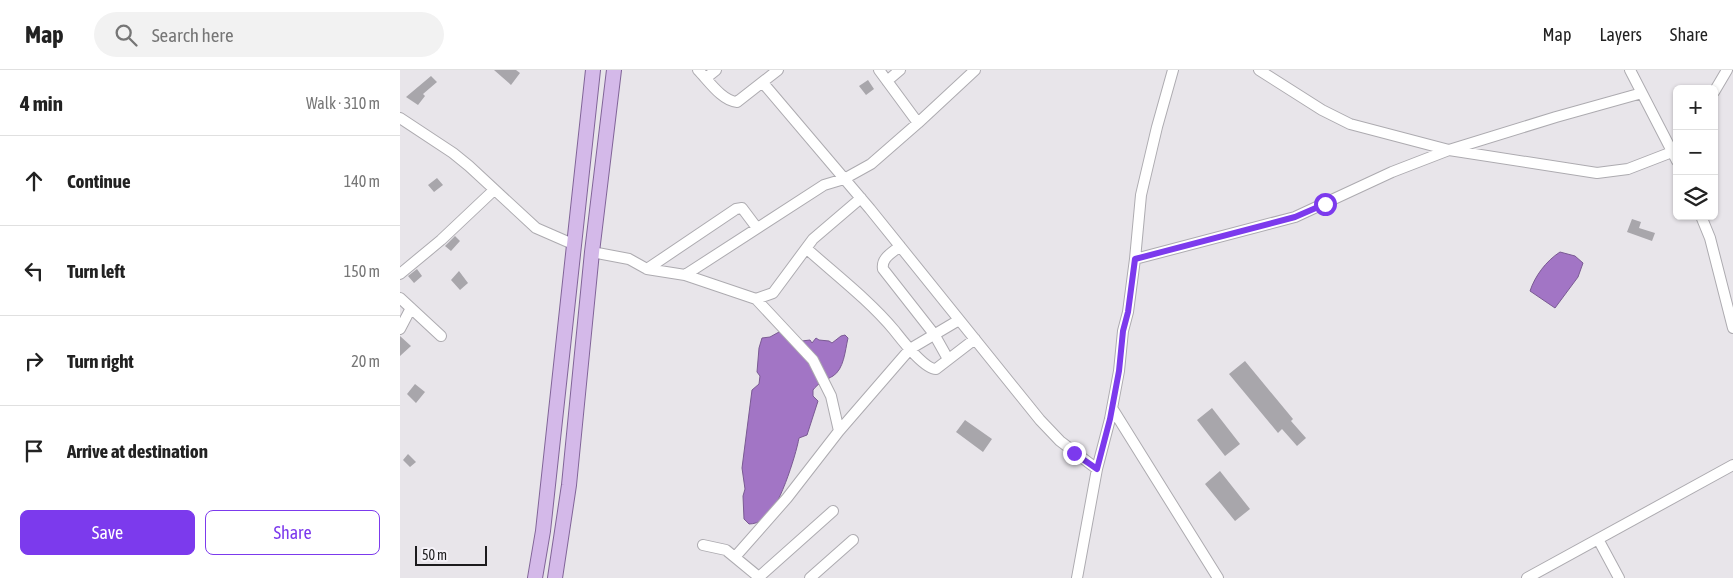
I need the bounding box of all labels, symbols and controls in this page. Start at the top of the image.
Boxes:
search box [94,12,444,57]
text: Map [25,21,64,48]
icon: search [112,21,140,49]
text: Search here [152,24,234,46]
text: Map [1542,24,1571,45]
text: Layers [1599,24,1642,45]
text: Share [1670,24,1708,45]
map controls [1673,85,1718,220]
button: + [1673,85,1718,130]
text: 4 min [20,91,63,115]
text: Walk · 310 m [306,94,380,112]
button: − [1673,130,1718,175]
icon: ahead [20,167,48,195]
text: Continue [67,170,131,192]
text: 140 m [344,172,380,190]
button: layers [1673,175,1718,220]
route start [1314,193,1337,216]
icon: left [20,257,48,285]
text: Turn left [67,260,125,282]
text: 150 m [344,262,380,280]
icon: right [20,347,48,375]
text: Turn right [67,350,134,372]
text: 20 m [351,352,380,370]
icon: arrive [20,437,48,465]
text: Arrive at destination [67,440,208,462]
route end [1063,442,1086,465]
button: Save [20,510,195,555]
button: Share [205,510,380,555]
scale bar [415,543,488,566]
text: 50 m [422,547,447,563]

